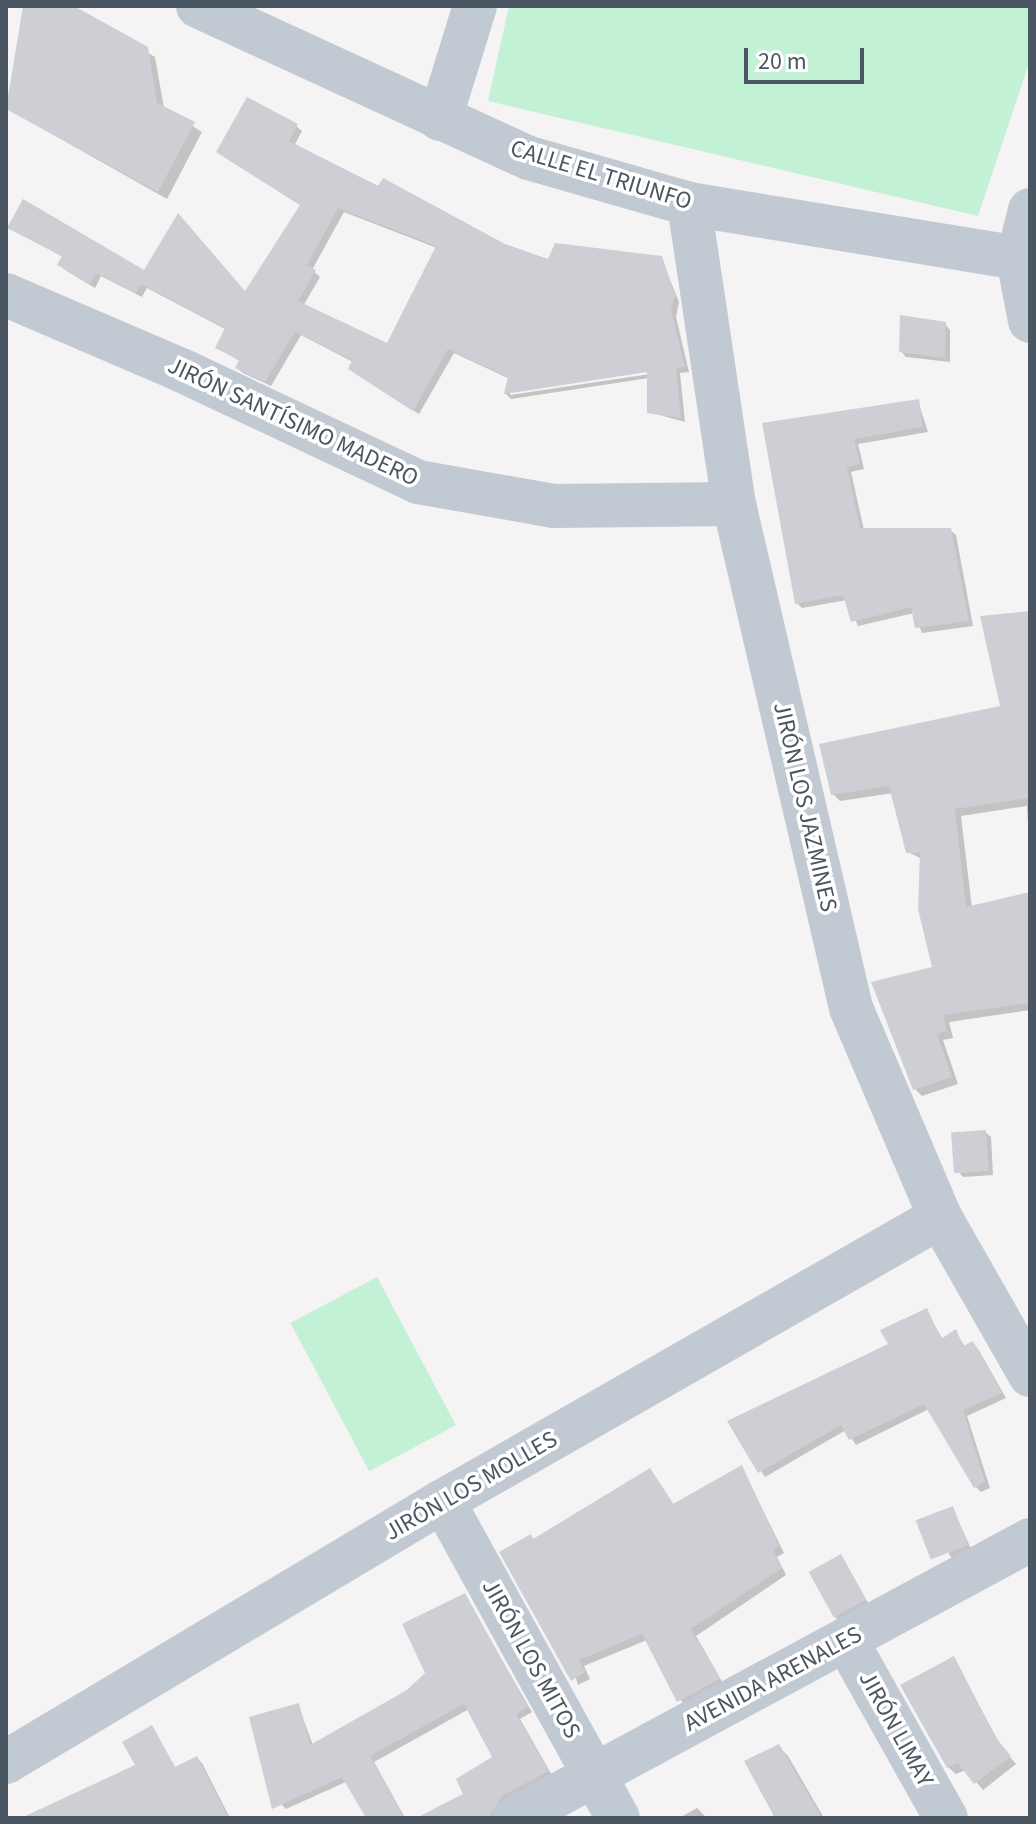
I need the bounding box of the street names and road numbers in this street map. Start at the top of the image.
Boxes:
street label: CALLE EL TRIUNFO [507,134,695,216]
street label: JIRÓN SANTÍSIMO MADERO [163,351,423,493]
street label: JIRÓN LOS JAZMINES [767,699,843,915]
street label: JIRÓN LOS MOLLES [380,1425,562,1547]
street label: JIRÓN LOS MITOS [475,1575,587,1743]
street label: AVENIDA ARENALES [679,1620,867,1738]
street label: JIRÓN LIMAY [853,1666,939,1792]

